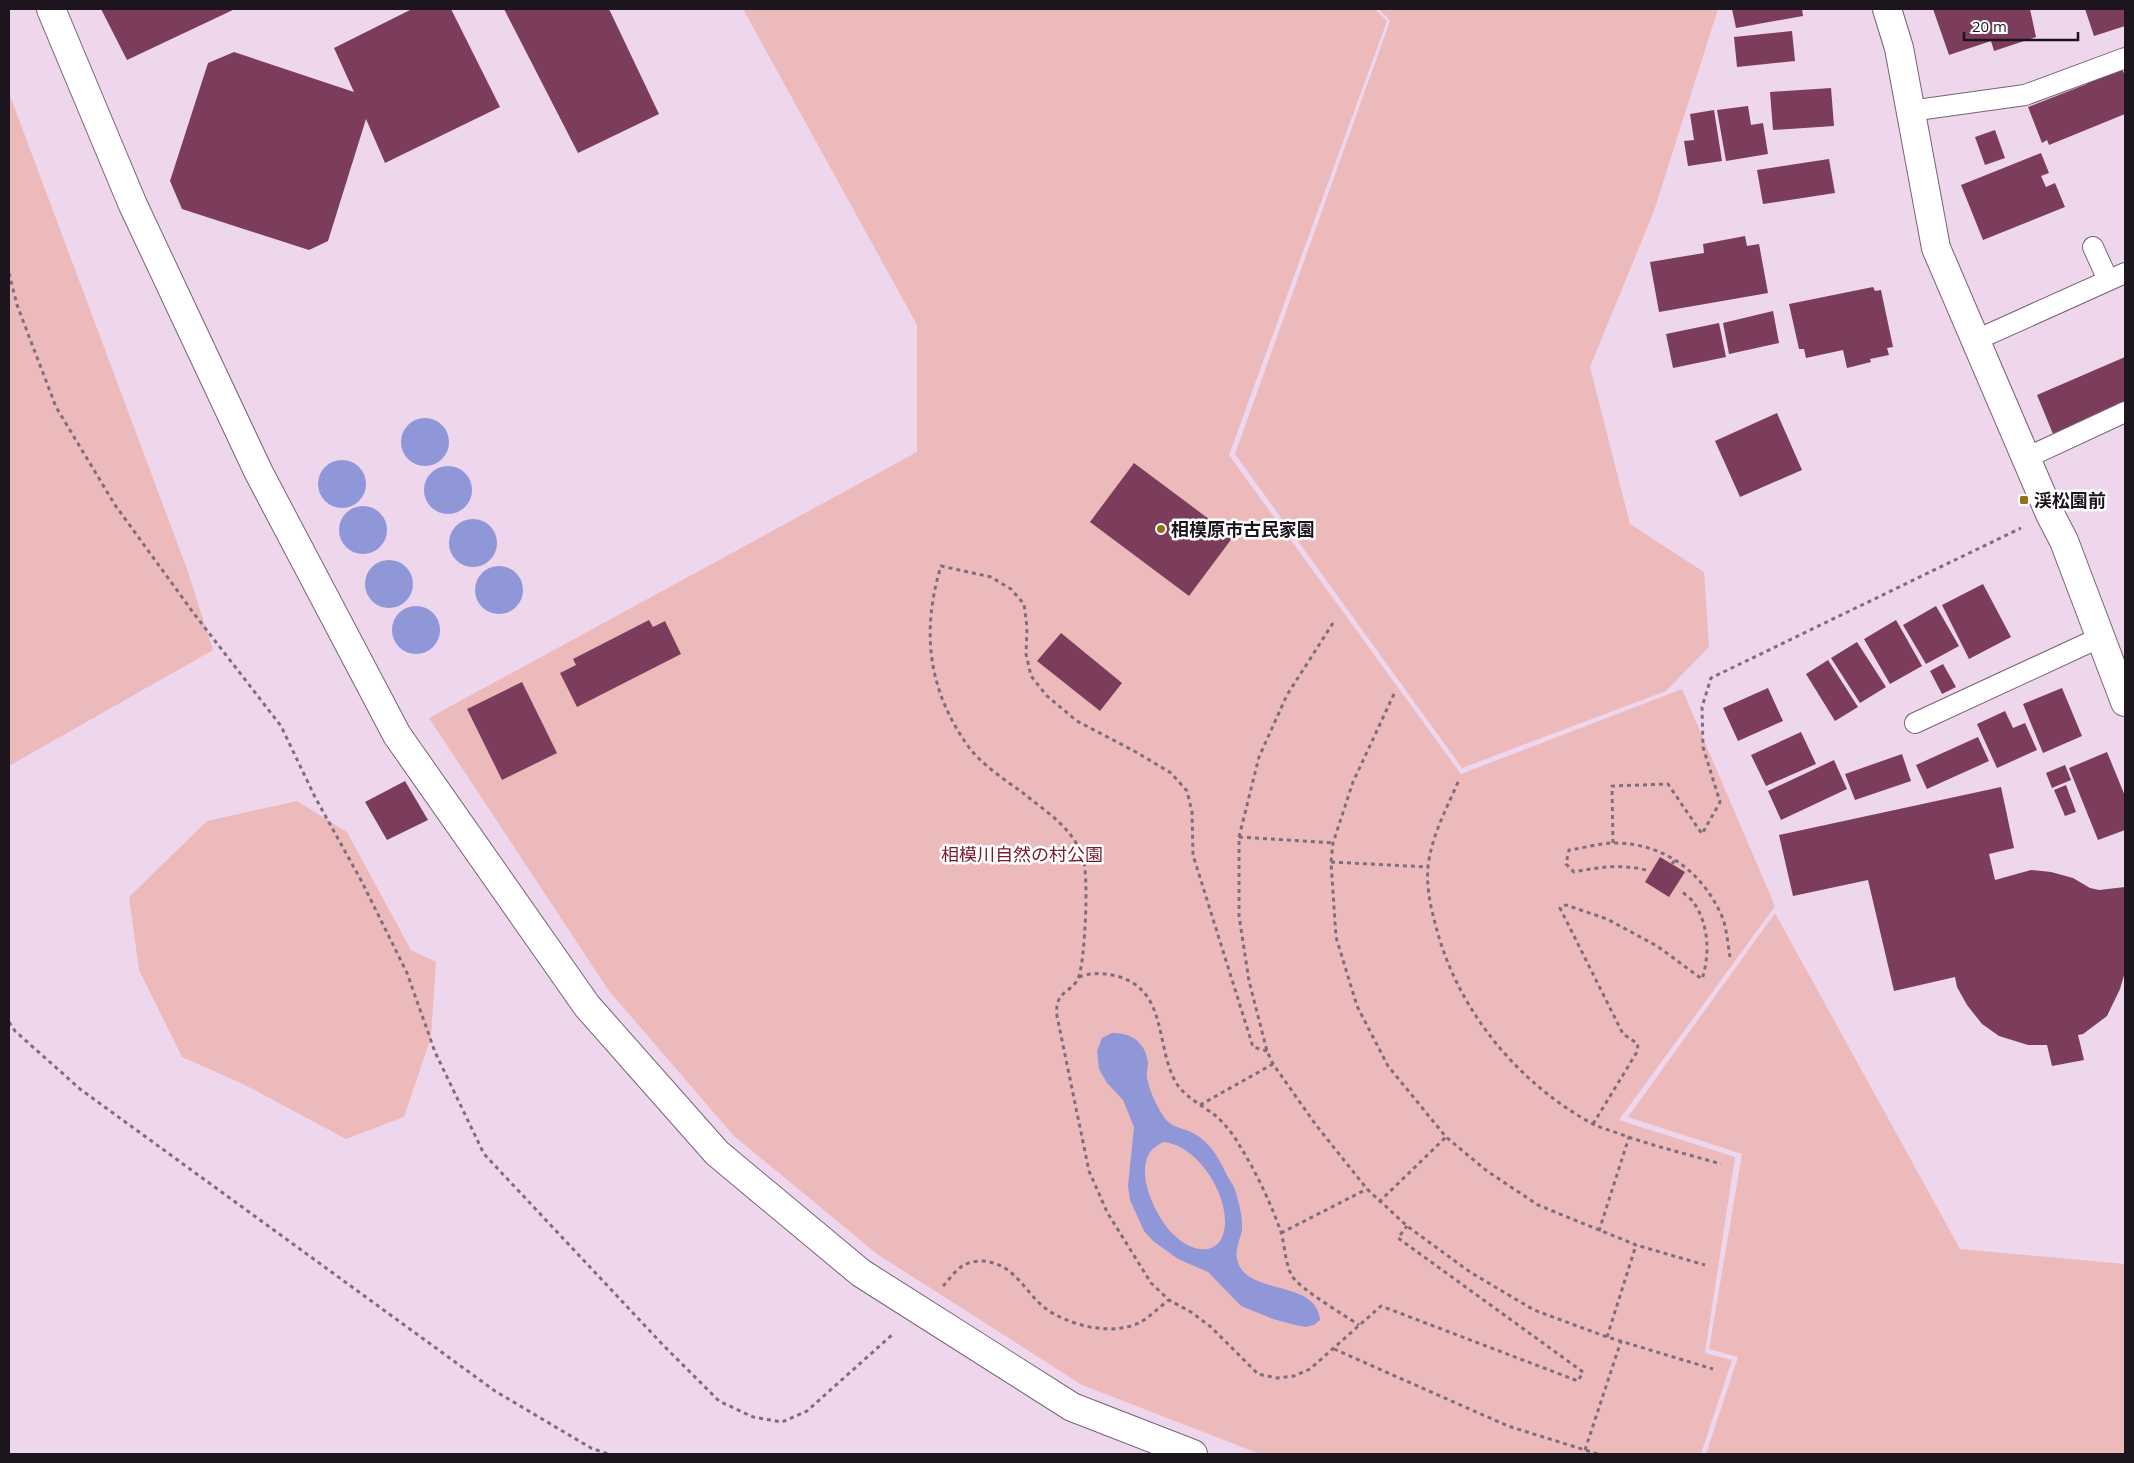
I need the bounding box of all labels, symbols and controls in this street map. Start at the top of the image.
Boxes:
scale bar [1964,10,2078,42]
text: 20 m [1972,16,2007,36]
place label: 渓松園前 [2034,488,2106,512]
marker: 渓松園前 [2018,494,2030,506]
place label: 相模原市古民家園 [1171,517,1315,541]
marker: 相模原市古民家園 [1155,523,1167,535]
park label: 相模川自然の村公園 [941,842,1103,866]

